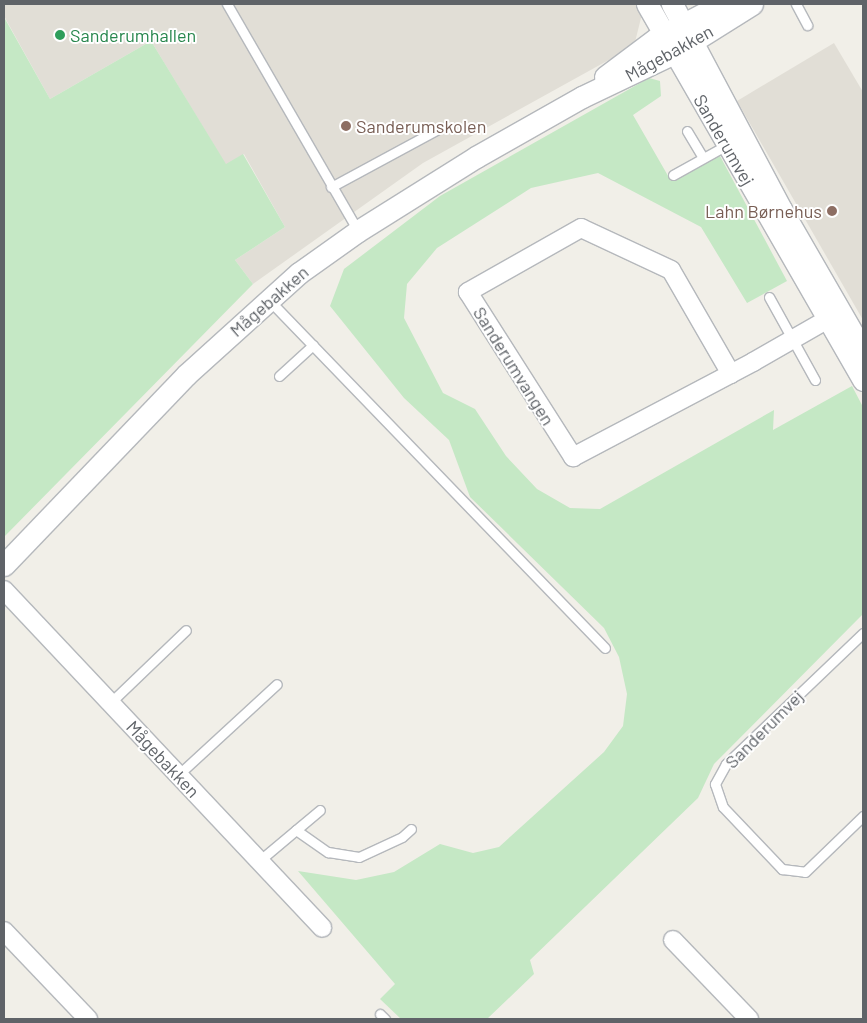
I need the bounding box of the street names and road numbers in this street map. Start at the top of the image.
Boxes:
street label: Mågebakken [621,20,717,86]
street label: Sanderumvej [689,91,759,189]
street label: Mågebakken [225,261,313,341]
street label: Sanderumvangen [469,303,559,429]
street label: Sanderumvej [720,685,808,773]
street label: Mågebakken [122,716,204,802]

